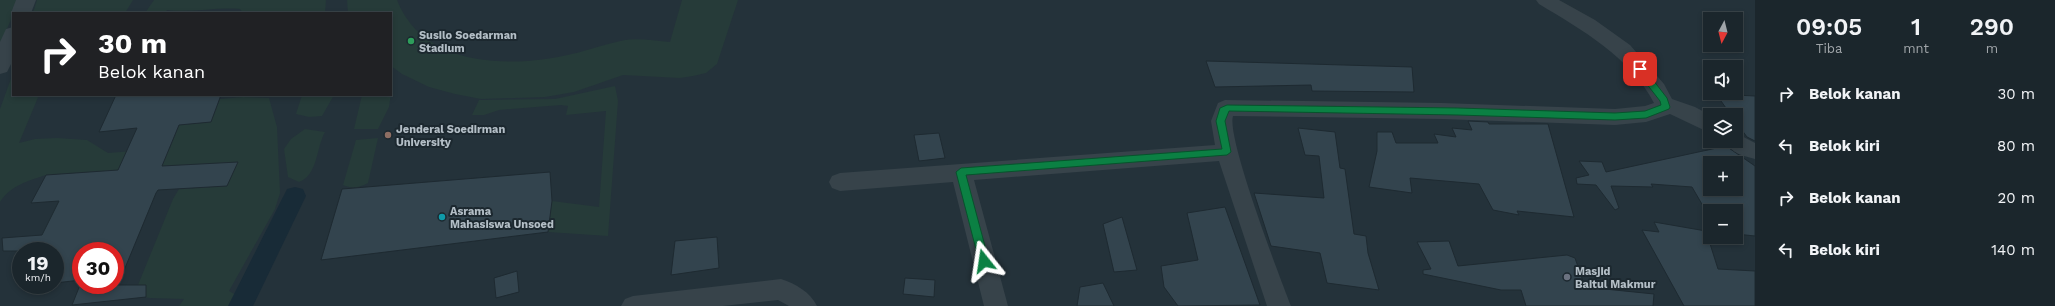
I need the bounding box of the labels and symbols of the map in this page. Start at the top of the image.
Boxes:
north arrow [1703,12,1743,52]
place label: Susilo Soedarman Stadium [419,29,517,55]
marker: Susilo Soedarman Stadium [406,36,416,46]
pin [1623,52,1657,86]
place label: Jenderal Soedirman University [396,123,505,149]
marker: Jenderal Soedirman University [383,130,393,140]
place label: Asrama Mahasiswa Unsoed [450,205,554,231]
marker: Asrama Mahasiswa Unsoed [437,212,447,222]
position arrow [963,240,1005,282]
speed limit sign: 30 [72,242,124,294]
place label: Masjid Baitul Makmur [1575,265,1656,291]
marker: Masjid Baitul Makmur [1562,272,1572,282]

